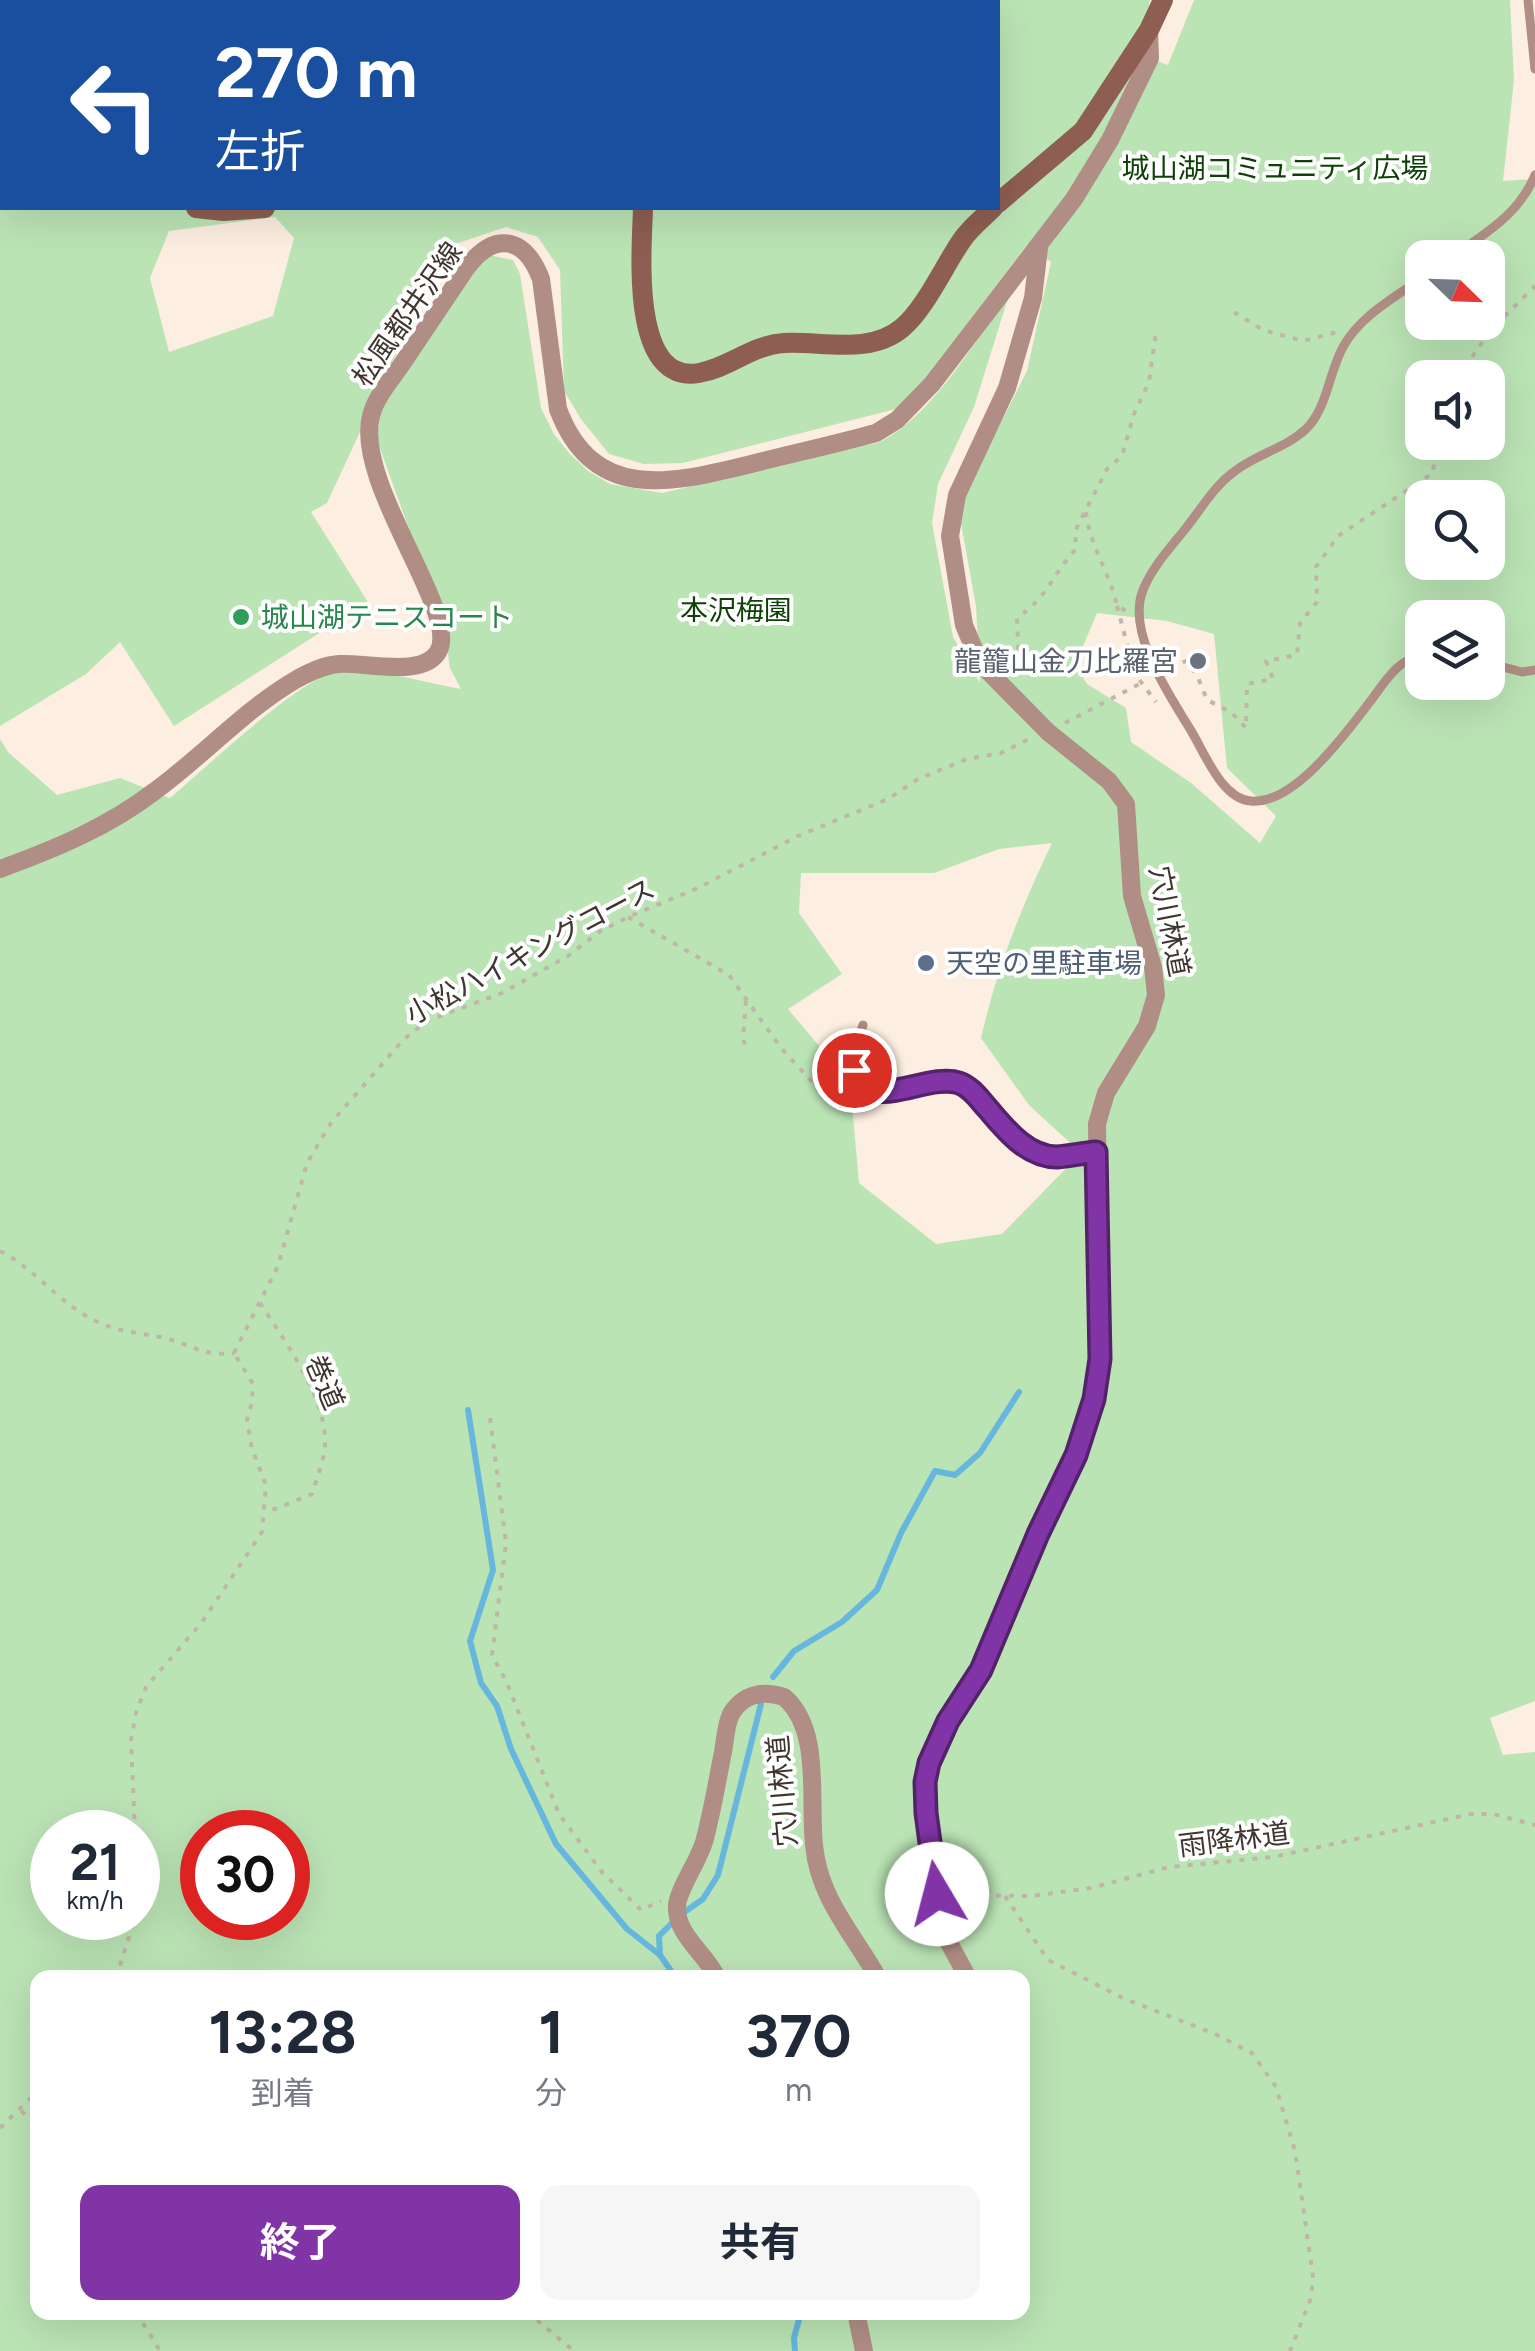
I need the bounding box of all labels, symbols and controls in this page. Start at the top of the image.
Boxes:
text: 270 m [215,30,418,115]
icon: left [50,40,180,170]
text: 左折 [215,124,305,178]
park label: 城山湖コミュニティ広場 [1122,151,1428,185]
street label: 松風都井沢線 [345,235,469,393]
north arrow [1405,240,1505,340]
map controls [1405,240,1505,700]
button: sound [1405,360,1505,460]
button: search [1405,480,1505,580]
park label: 本沢梅園 [680,593,792,627]
place label: 城山湖テニスコート [261,600,513,634]
button: layers [1405,600,1505,700]
marker: 城山湖テニスコート [230,606,252,628]
place label: 龍籠山金刀比羅宮 [954,644,1178,678]
marker: 龍籠山金刀比羅宮 [1187,650,1209,672]
street label: 穴川林道 [1143,863,1197,979]
street label: 小松ハイキングコース [400,871,660,1031]
place label: 天空の里駐車場 [946,946,1142,980]
marker: 天空の里駐車場 [915,952,937,974]
pin [812,1028,897,1113]
icon: arrive [827,1043,882,1098]
street label: 巻道 [298,1350,352,1414]
street label: 穴川林道 [760,1734,804,1848]
speed limit sign: 30 [180,1810,310,1940]
street label: 雨降林道 [1176,1815,1292,1863]
text: 21 [70,1832,120,1893]
position arrow [885,1842,989,1946]
text: km/h [66,1885,124,1915]
text: 13:28 [209,1996,357,2068]
text: 1 [539,1996,564,2068]
text: 370 [746,2000,851,2072]
text: m [785,2071,812,2109]
text: 到着 [251,2074,315,2112]
text: 分 [535,2074,567,2112]
button: 終了 [80,2185,520,2300]
button: 共有 [540,2185,980,2300]

